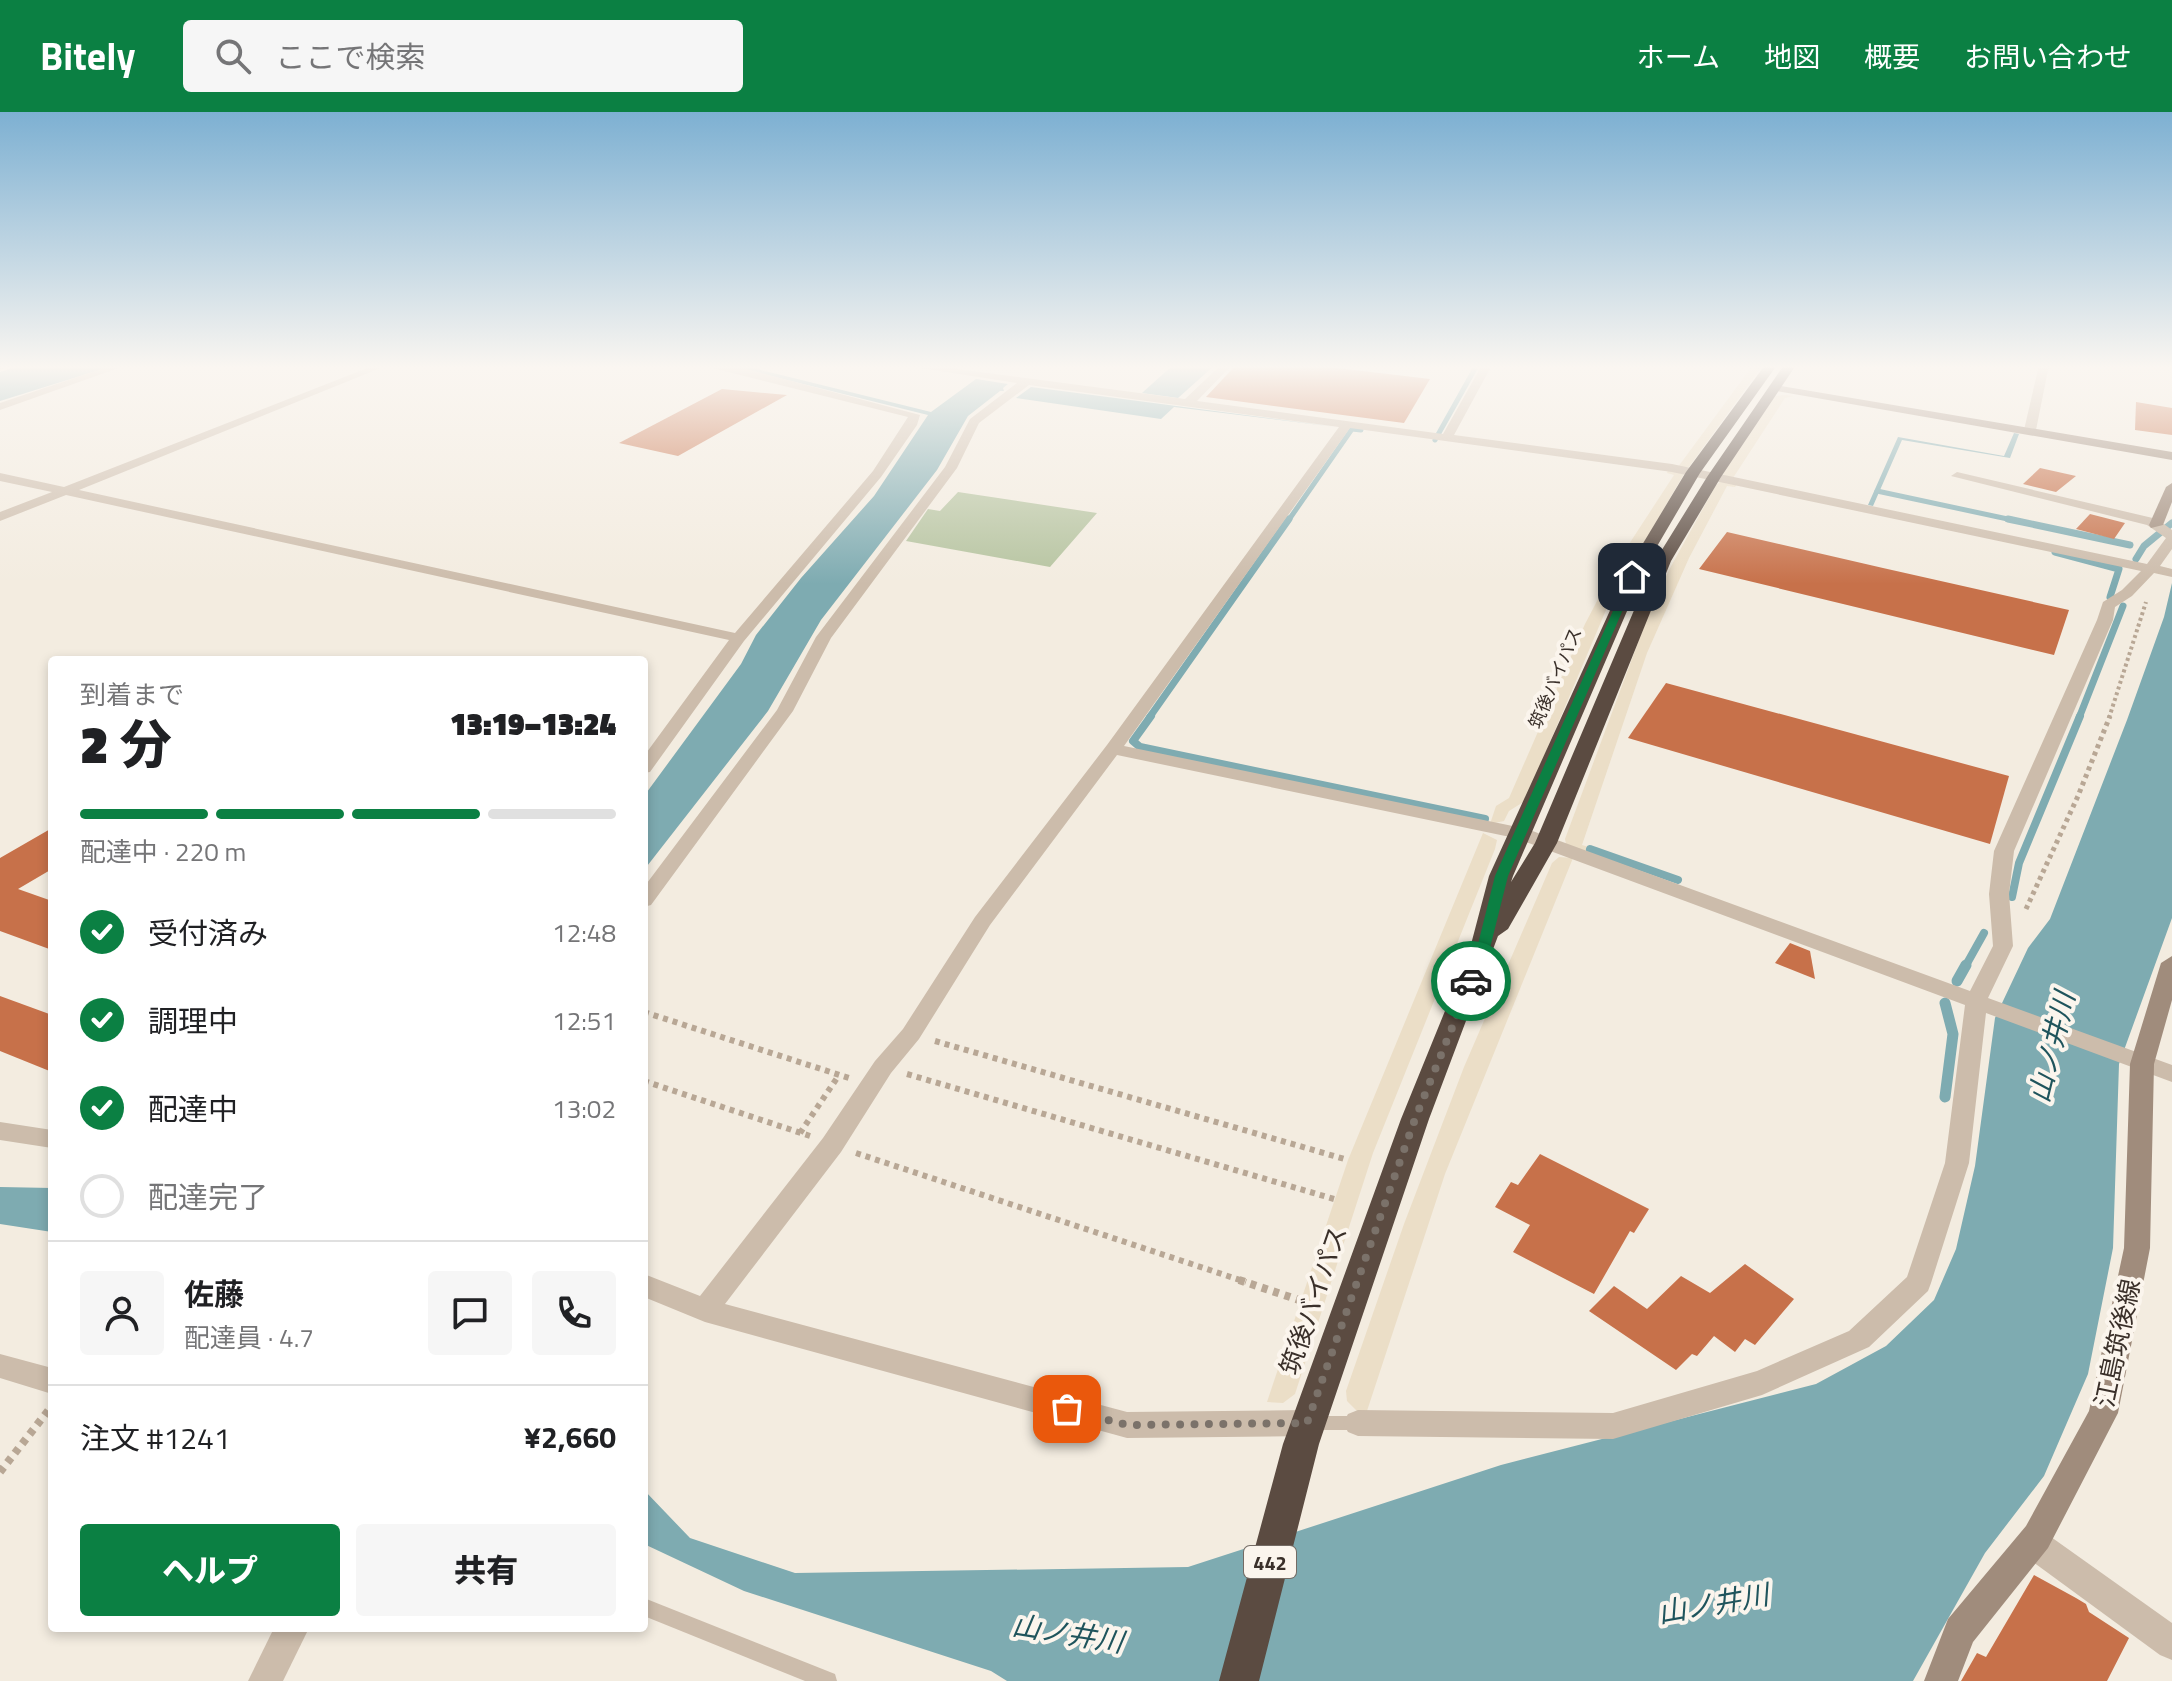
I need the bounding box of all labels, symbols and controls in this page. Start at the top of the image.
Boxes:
search box [183,20,743,92]
text: Bitely [40,27,135,85]
icon: search [211,34,255,78]
text: ここで検索 [275,34,425,80]
text: ホーム [1637,35,1720,78]
text: 地図 [1764,35,1820,78]
text: 概要 [1864,35,1920,78]
text: お問い合わせ [1964,35,2132,78]
pin [1598,543,1666,611]
icon: home [1610,555,1654,599]
street label: 筑後バイパス [1522,623,1588,733]
text: 到着まで [80,675,184,714]
text: 13:19–13:24 [450,701,616,747]
text: 2 分 [80,704,172,783]
text: 配達中 · 220 m [80,832,246,871]
icon: check [80,910,124,954]
text: 受付済み [148,910,268,956]
text: 12:48 [552,913,616,952]
courier [1431,941,1511,1021]
icon: car [1449,959,1493,1003]
water label: 山ノ井川 [2017,985,2086,1107]
icon: check [80,998,124,1042]
text: 調理中 [148,998,238,1044]
text: 12:51 [552,1001,616,1040]
icon: check [80,1086,124,1130]
text: 配達中 [148,1086,238,1132]
text: 13:02 [552,1089,616,1128]
text: 配達完了 [148,1174,268,1220]
street label: 筑後バイパス [1269,1220,1357,1380]
button: person [80,1271,164,1355]
text: 佐藤 [184,1271,244,1317]
button: chat [428,1271,512,1355]
button: phone [532,1271,616,1355]
street label: 江島筑後線 [2084,1275,2150,1411]
text: 配達員 · 4.7 [184,1318,314,1357]
pin [1033,1375,1101,1443]
icon: bag [1045,1387,1089,1431]
text: ¥2,660 [524,1414,616,1460]
text: 注文 #1241 [80,1415,231,1461]
button: ヘルプ [80,1524,340,1616]
button: 共有 [356,1524,616,1616]
road number: 442 [1244,1546,1296,1578]
water label: 山ノ井川 [1654,1572,1775,1634]
water label: 山ノ井川 [1009,1603,1130,1663]

